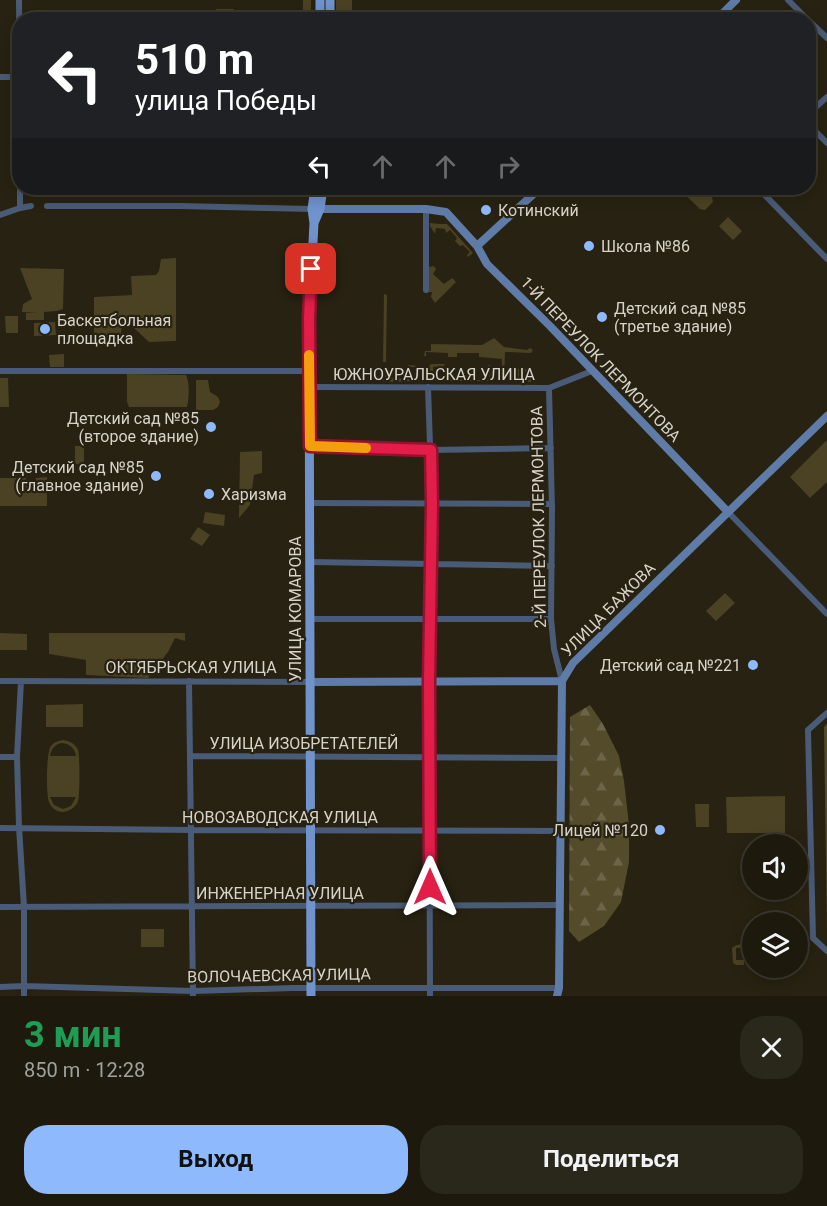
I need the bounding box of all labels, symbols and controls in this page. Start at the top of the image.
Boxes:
text: 510 m [135,35,254,84]
icon: left [36,36,114,114]
text: улица Победы [135,85,317,117]
icon: left [303,150,336,183]
icon: ahead [366,150,399,183]
icon: ahead [429,150,462,183]
icon: right [492,150,525,183]
place label: Котинский [498,201,579,220]
marker: Котинский [479,203,493,217]
place label: Школа №86 [601,237,690,256]
marker: Школа №86 [582,239,596,253]
pin [285,243,336,294]
icon: arrive [294,252,327,285]
street label: 1-Й ПЕРЕУЛОК ЛЕРМОНТОВА [517,273,685,446]
place label: Детский сад №85 (третье здание) [614,299,746,336]
marker: Детский сад №85 (третье здание) [595,310,609,324]
place label: Баскетбольная площадка [57,311,171,348]
marker: Баскетбольная площадка [38,322,52,336]
street label: ЮЖНОУРАЛЬСКАЯ УЛИЦА [333,365,536,384]
street label: 2-Й ПЕРЕУЛОК ЛЕРМОНТОВА [527,405,550,628]
place label: Детский сад №85 (второе здание) [67,409,199,446]
marker: Детский сад №85 (второе здание) [204,420,218,434]
place label: Детский сад №85 (главное здание) [12,458,144,495]
marker: Детский сад №85 (главное здание) [149,469,163,483]
place label: Харизма [221,485,287,504]
marker: Харизма [202,487,216,501]
street label: УЛИЦА КОМАРОВА [286,536,305,682]
street label: УЛИЦА БАЖОВА [557,558,660,660]
place label: Детский сад №221 [600,656,741,675]
street label: ОКТЯБРЬСКАЯ УЛИЦА [105,658,277,677]
marker: Детский сад №221 [746,658,760,672]
street label: УЛИЦА ИЗОБРЕТАТЕЛЕЙ [210,734,398,753]
street label: НОВОЗАВОДСКАЯ УЛИЦА [182,808,378,827]
place label: Лицей №120 [553,821,648,840]
marker: Лицей №120 [653,823,667,837]
map controls [742,834,808,978]
button: sound [742,834,808,900]
position arrow [398,855,462,919]
street label: ИНЖЕНЕРНАЯ УЛИЦА [196,884,365,903]
button: layers [742,912,808,978]
street label: ВОЛОЧАЕВСКАЯ УЛИЦА [187,964,372,987]
text: 3 мин [24,1014,122,1056]
button: close [740,1016,803,1079]
text: 850 m · 12:28 [24,1058,145,1082]
button: Выход [24,1125,408,1194]
button: Поделиться [420,1125,803,1194]

